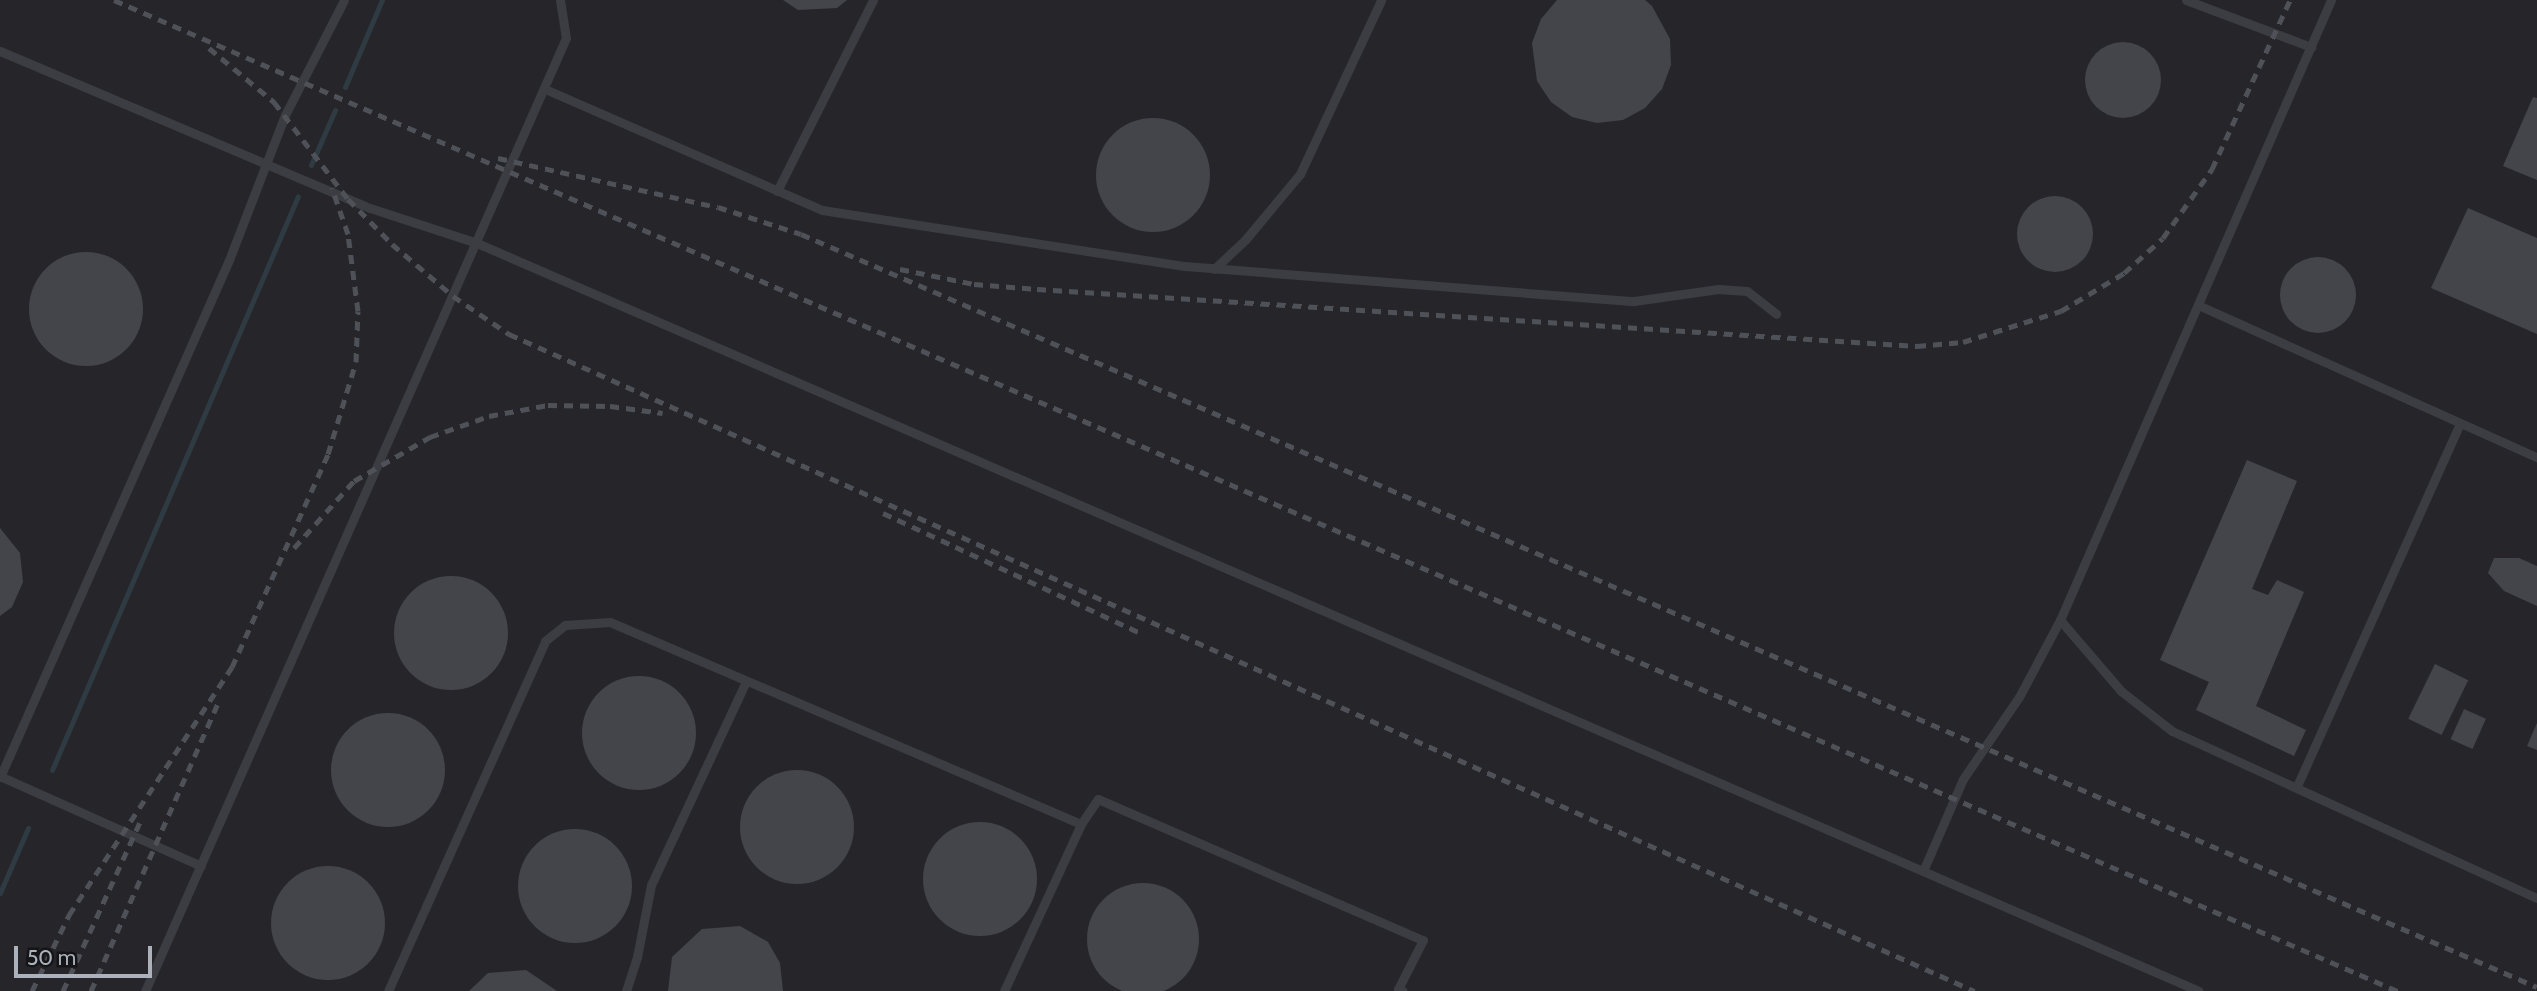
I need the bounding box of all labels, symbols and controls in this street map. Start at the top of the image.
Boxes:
scale bar [18,932,156,976]
text: 50 m [27,945,76,970]

